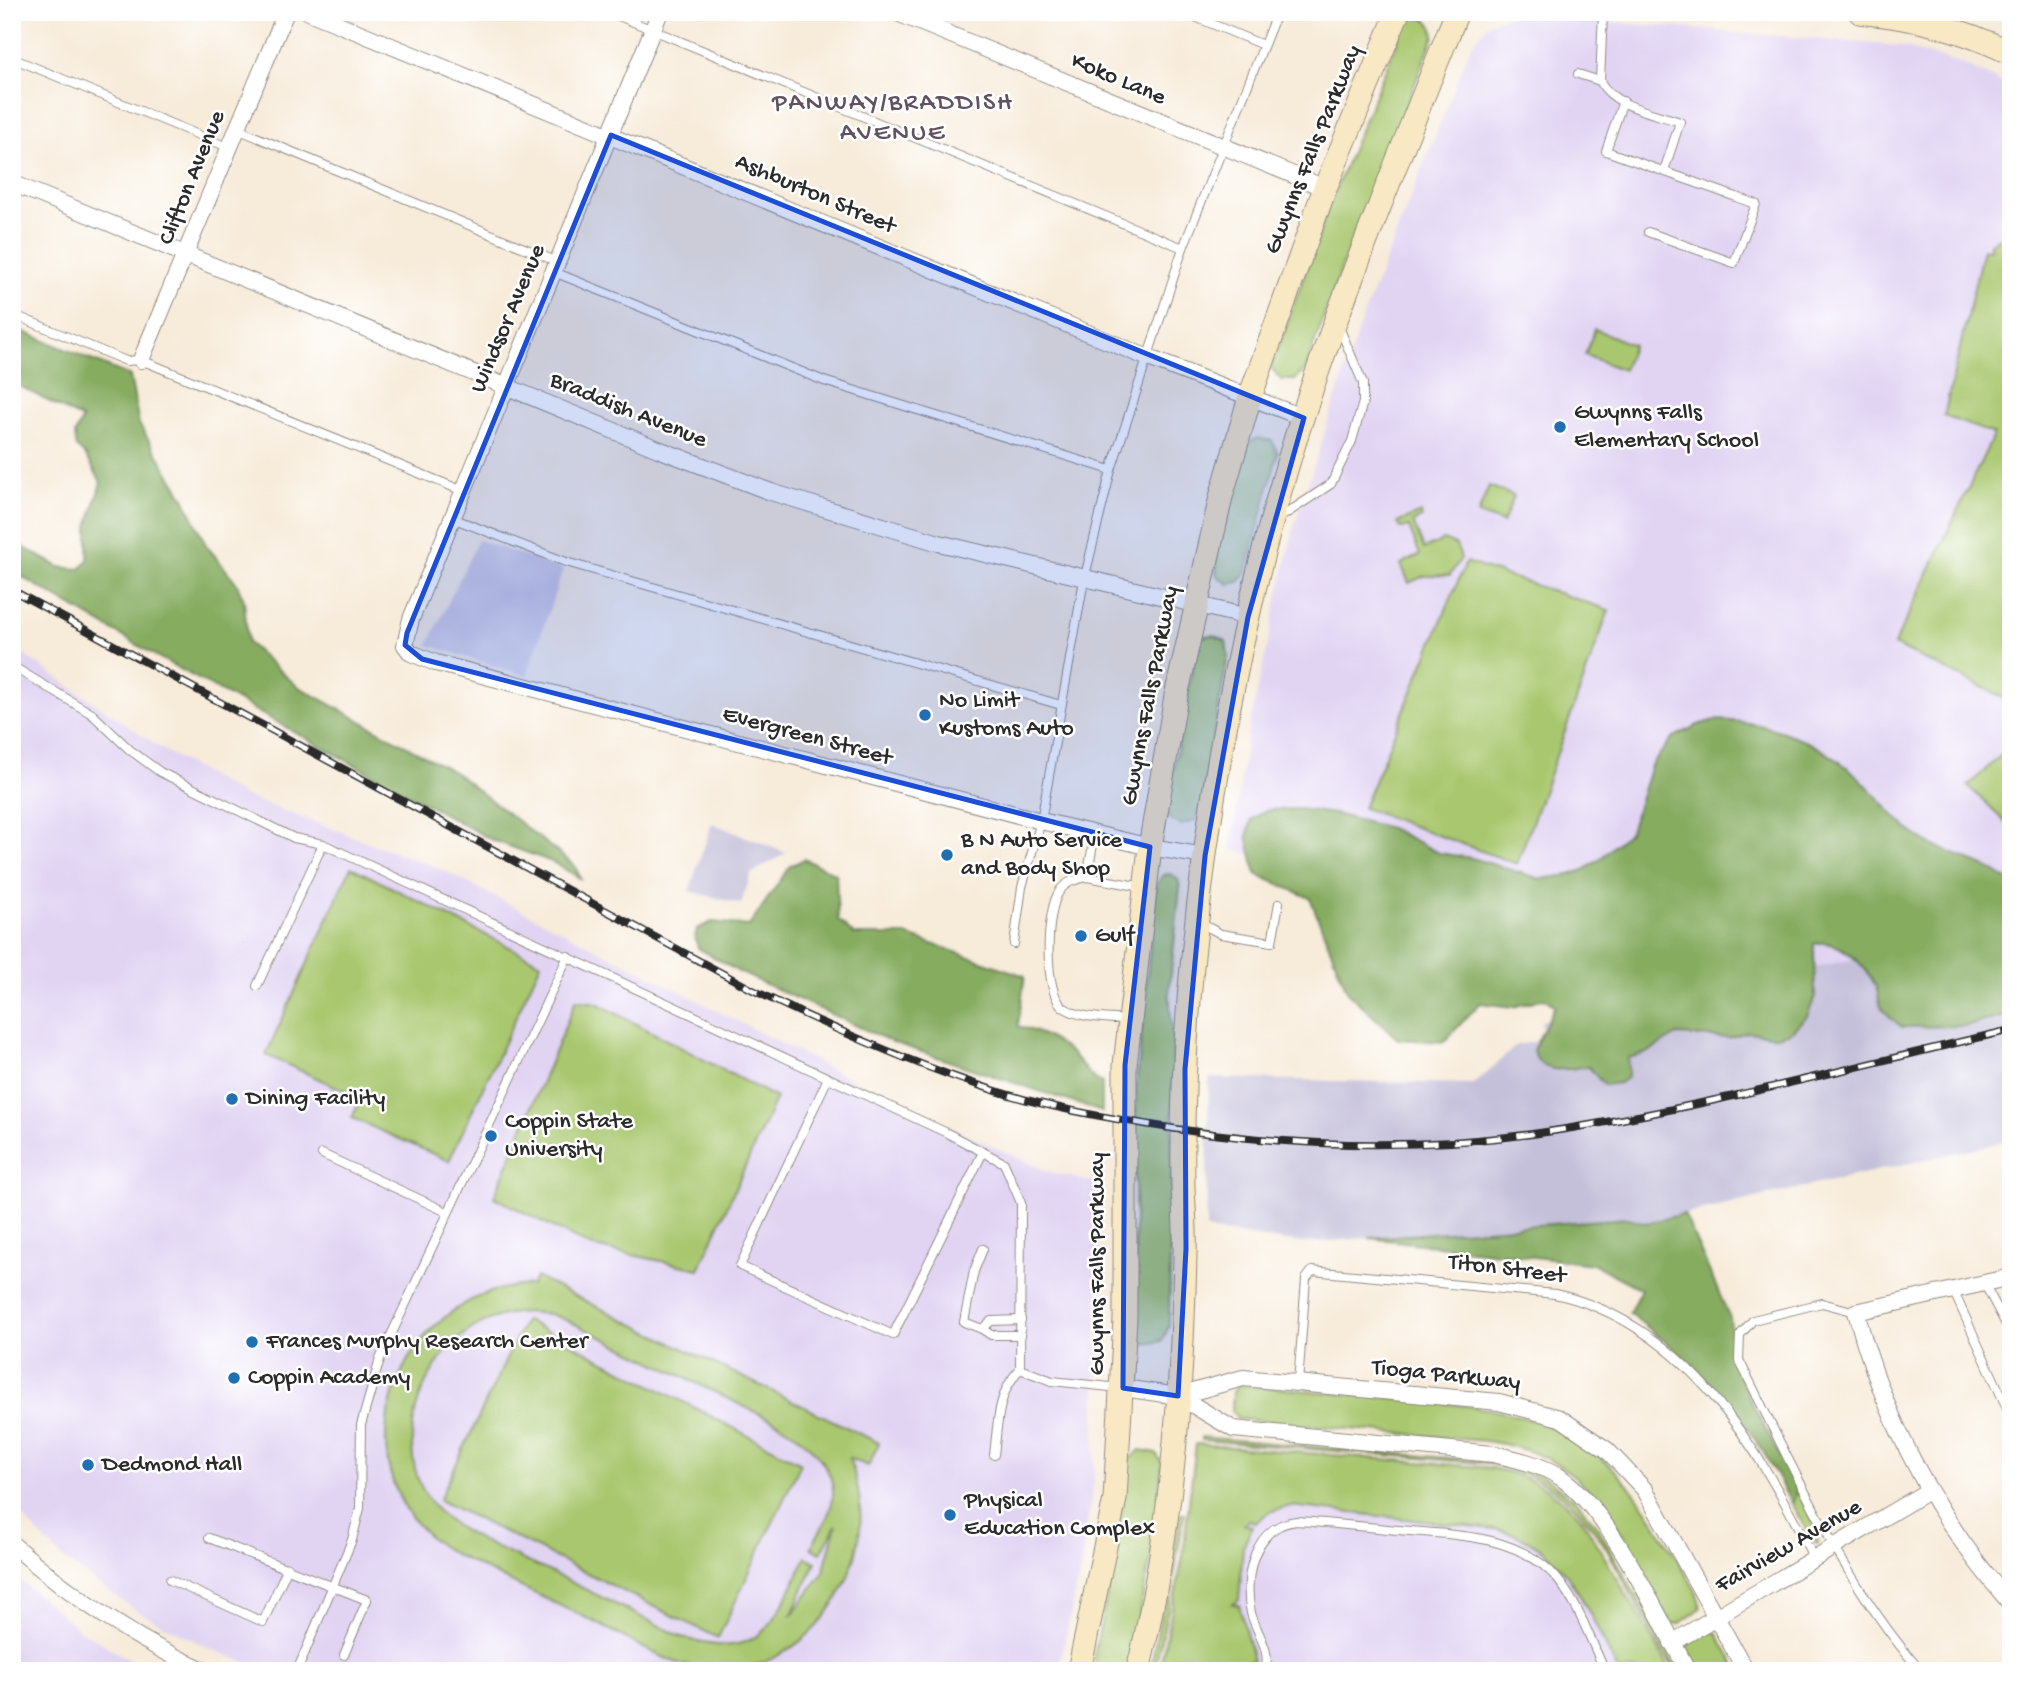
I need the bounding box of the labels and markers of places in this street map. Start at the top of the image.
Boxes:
place label: Gwynns Falls Elementary School [1574,399,1759,456]
marker: Gwynns Falls Elementary School [1552,419,1568,435]
place label: No Limit Kustoms Auto [939,687,1074,744]
marker: No Limit Kustoms Auto [917,707,933,723]
place label: B N Auto Service and Body Shop [960,827,1123,884]
marker: B N Auto Service and Body Shop [939,847,955,863]
place label: Gulf [1095,922,1136,951]
marker: Gulf [1073,928,1089,944]
place label: Dining Facility [244,1085,385,1114]
marker: Dining Facility [224,1091,240,1107]
place label: Coppin State University [505,1108,633,1165]
marker: Coppin State University [483,1128,499,1144]
place label: Frances Murphy Research Center [265,1328,590,1357]
marker: Frances Murphy Research Center [244,1334,260,1350]
place label: Coppin Academy [248,1364,411,1393]
marker: Coppin Academy [226,1370,242,1386]
place label: Dedmond Hall [100,1451,242,1480]
marker: Dedmond Hall [80,1457,96,1473]
place label: Physical Education Complex [963,1487,1155,1544]
marker: Physical Education Complex [942,1507,958,1523]

